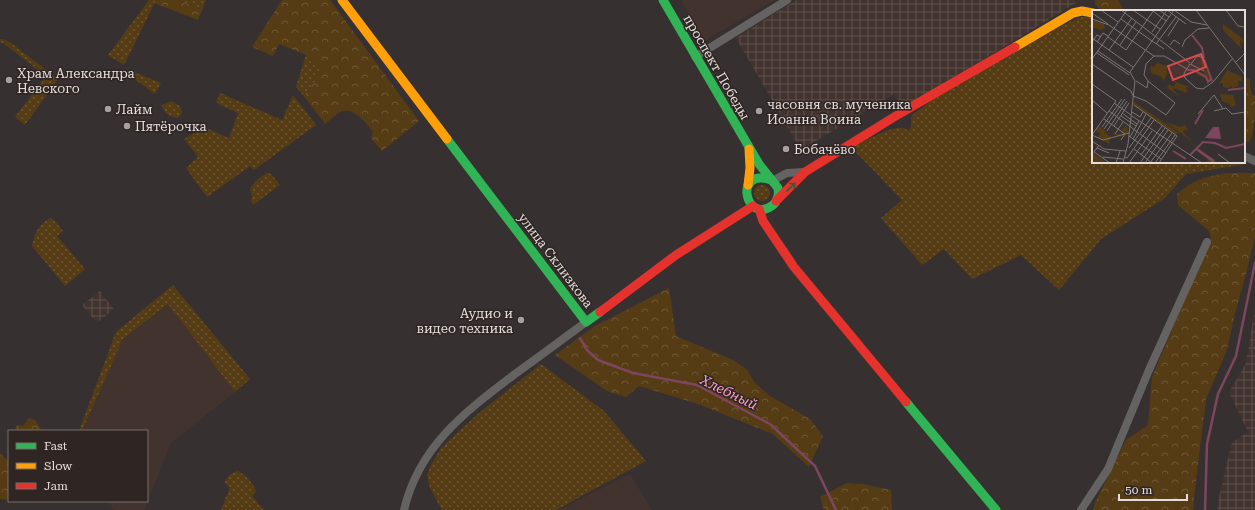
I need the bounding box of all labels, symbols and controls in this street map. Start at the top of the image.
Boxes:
inset map [1092,10,1245,163]
street label: проспект Победы [680,12,753,123]
place label: Храм Александра Невского [17,66,135,96]
marker: Храм Александра Невского [4,75,14,85]
place label: часовня св. мученика Иоанна Воина [767,97,911,127]
place label: Лайм [116,102,153,117]
marker: Лайм [103,104,113,114]
marker: часовня св. мученика Иоанна Воина [754,106,764,116]
place label: Пятёрочка [135,119,207,134]
marker: Пятёрочка [122,121,132,131]
place label: Бобачёво [794,142,855,157]
marker: Бобачёво [781,144,791,154]
one-way arrow [786,182,796,192]
street label: улица Склизкова [515,210,596,311]
place label: Аудио и видео техника [416,306,513,336]
marker: Аудио и видео техника [516,315,526,325]
water label: Хлебный [697,371,761,413]
legend [8,430,148,502]
text: Fast [44,439,68,453]
text: Slow [44,459,72,473]
scale bar [1119,476,1187,502]
text: Jam [44,479,68,493]
text: 50 m [1125,483,1152,497]

